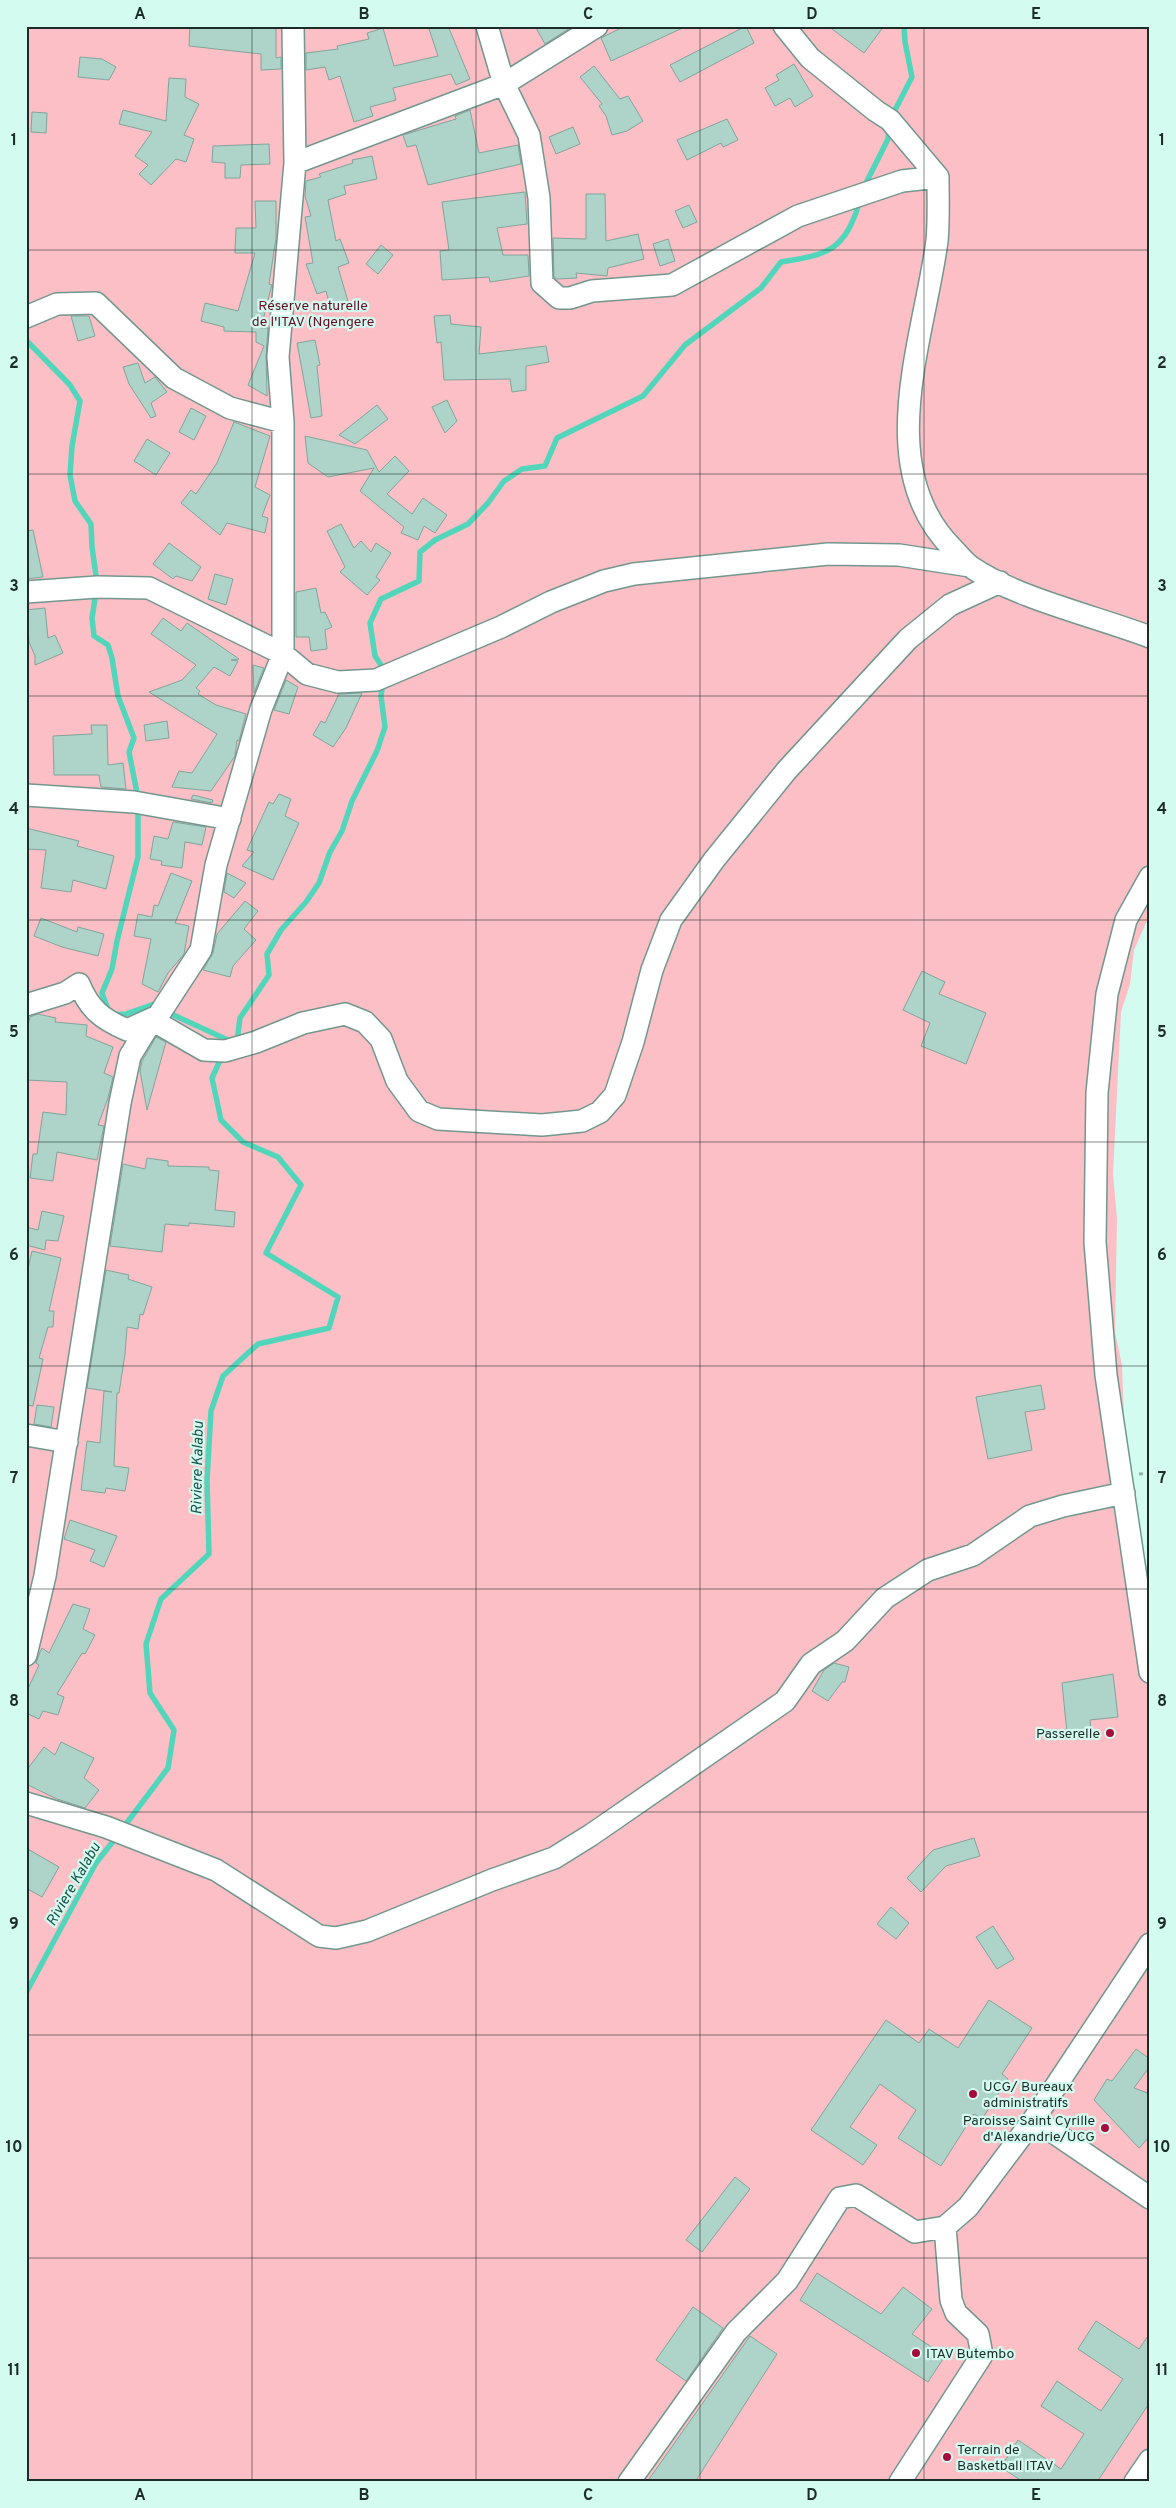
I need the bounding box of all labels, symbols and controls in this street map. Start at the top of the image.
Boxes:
text: A [134,5,146,25]
text: B [358,5,370,25]
text: C [583,5,593,25]
text: D [806,5,818,25]
text: E [1031,5,1041,25]
text: 1 [11,131,17,151]
text: 1 [1159,131,1165,151]
park label: Réserve naturelle de l'ITAV (Ngengere [252,298,374,331]
text: 2 [9,354,19,374]
text: 2 [1157,354,1167,374]
text: 3 [9,577,19,597]
text: 3 [1157,577,1167,597]
text: 4 [9,800,19,820]
text: 4 [1157,800,1167,820]
text: 5 [9,1023,19,1043]
text: 5 [1157,1023,1167,1043]
text: 6 [9,1246,19,1266]
text: 6 [1157,1246,1167,1266]
water label: Riviere Kalabu [188,1420,209,1515]
text: 7 [10,1469,18,1489]
text: 7 [1158,1469,1166,1489]
text: 8 [9,1692,19,1712]
text: 8 [1157,1692,1167,1712]
place label: Passerelle [1036,1726,1100,1743]
marker: Passerelle [1104,1727,1116,1739]
water label: Riviere Kalabu [43,1839,106,1930]
text: 9 [9,1915,19,1935]
text: 9 [1157,1915,1167,1935]
place label: UCG/ Bureaux administratifs [983,2079,1073,2112]
marker: UCG/ Bureaux administratifs [967,2088,979,2100]
place label: Paroisse Saint Cyrille d'Alexandrie/UCG [963,2113,1095,2146]
marker: Paroisse Saint Cyrille d'Alexandrie/UCG [1099,2122,1111,2134]
text: 10 [6,2138,22,2158]
text: 10 [1154,2138,1170,2158]
place label: ITAV Butembo [926,2346,1014,2363]
marker: ITAV Butembo [910,2347,922,2359]
text: 11 [8,2361,20,2381]
text: 11 [1156,2361,1168,2381]
place label: Terrain de Basketball ITAV [957,2442,1054,2475]
marker: Terrain de Basketball ITAV [941,2451,953,2463]
text: A [134,2486,146,2506]
text: B [358,2486,370,2506]
text: C [583,2486,593,2506]
text: D [806,2486,818,2506]
text: E [1031,2486,1041,2506]

